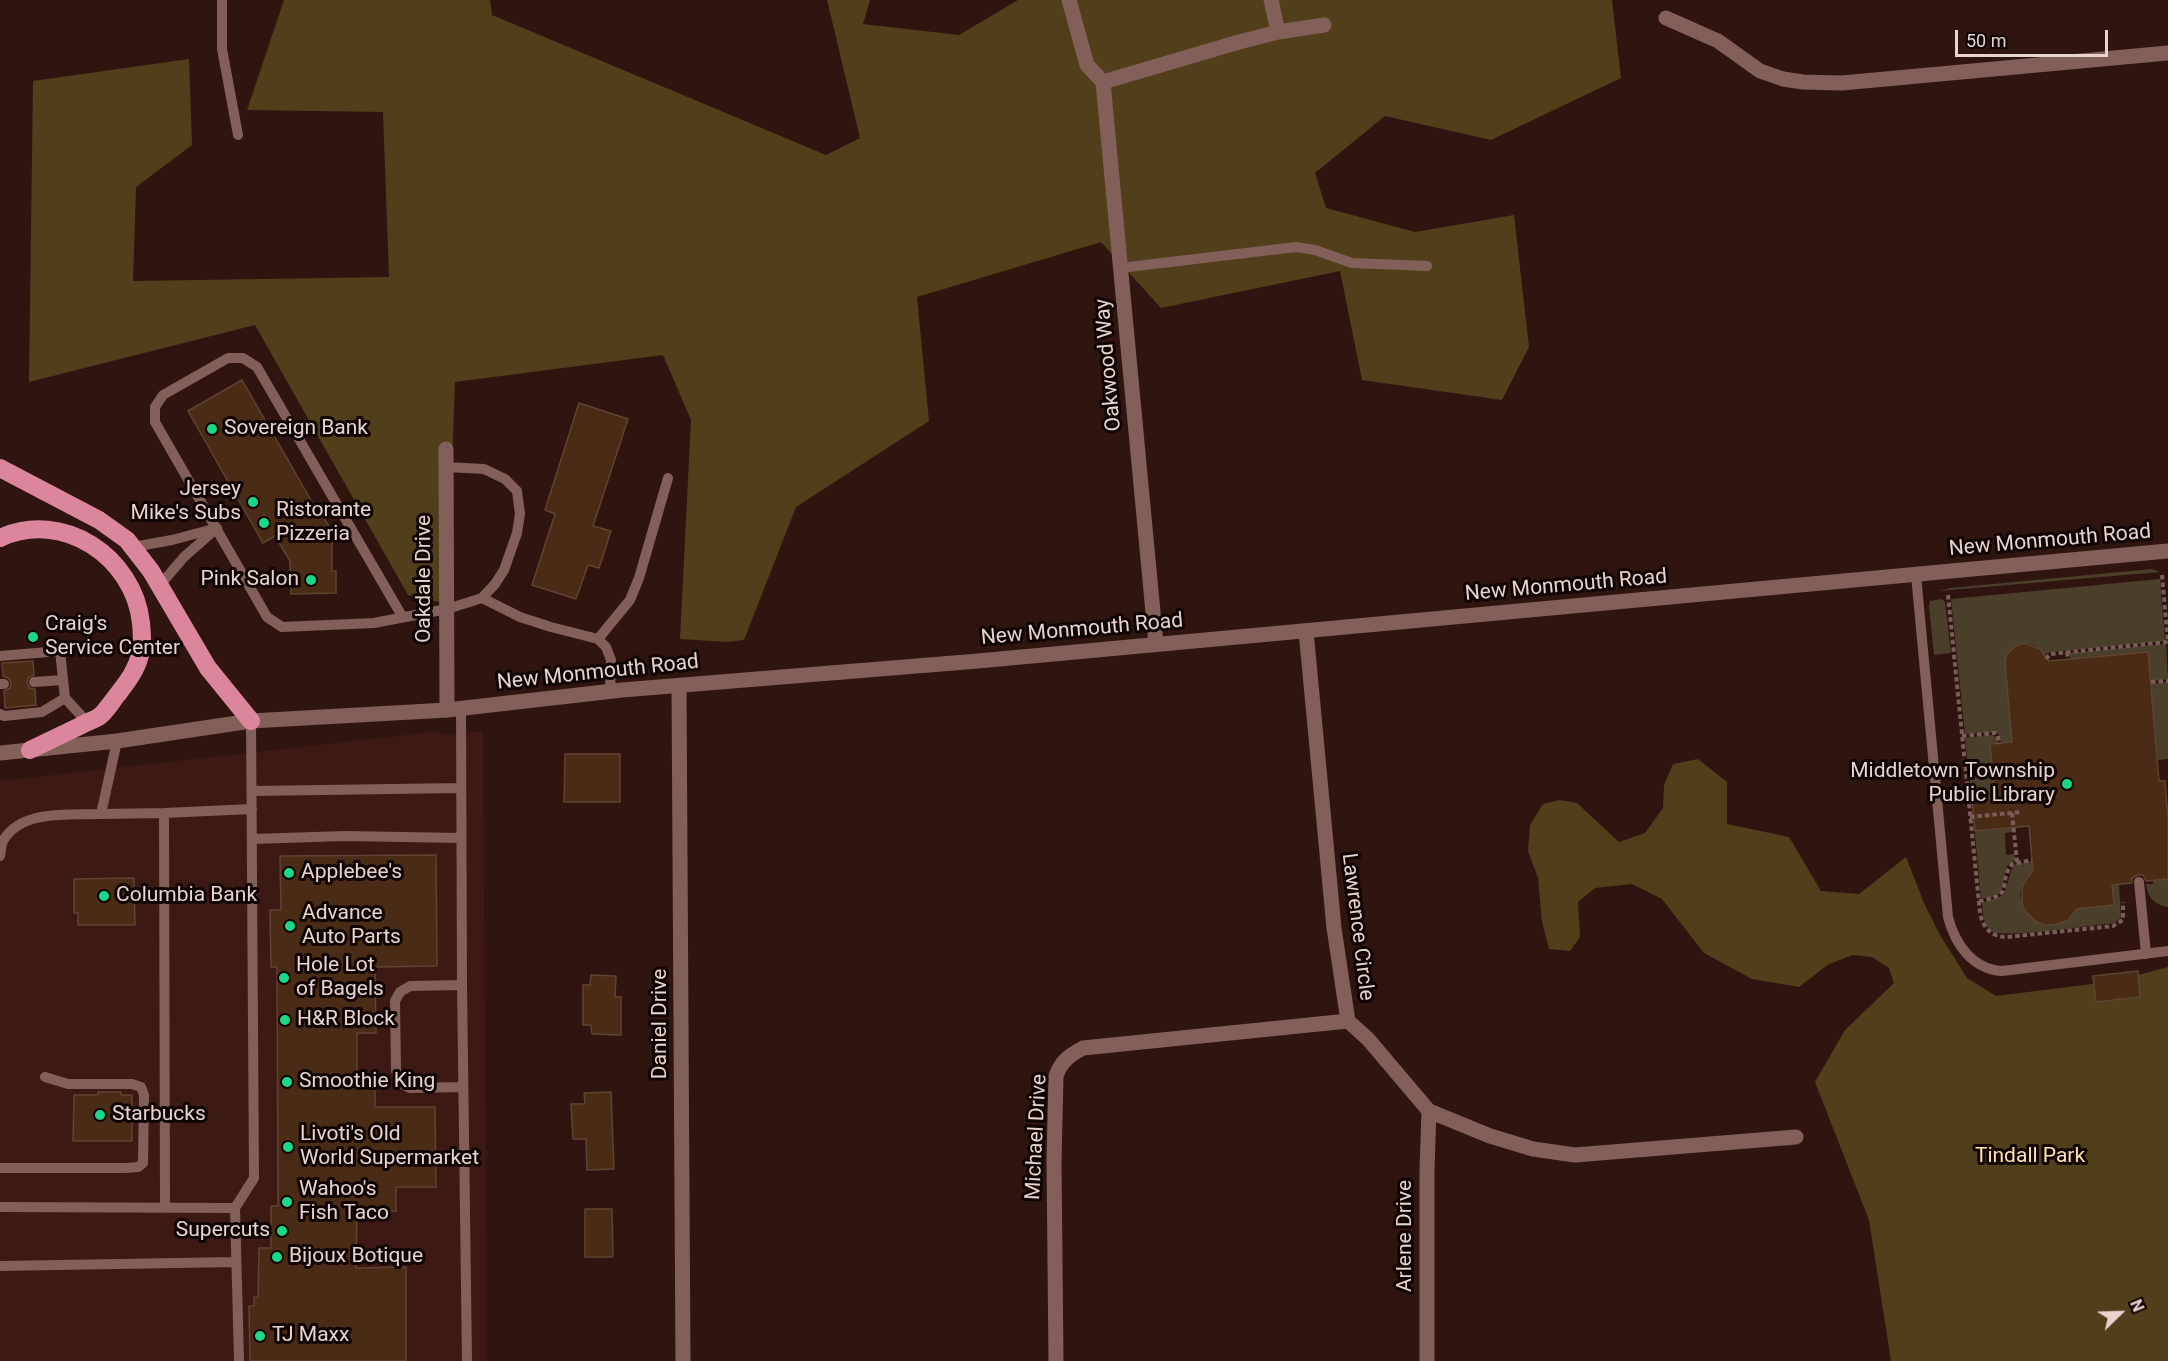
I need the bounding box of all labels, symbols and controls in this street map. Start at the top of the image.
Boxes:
scale bar [1958,18,2111,56]
text: 50 m [1966,30,2006,51]
street label: Oakwood Way [1091,298,1127,432]
place label: Sovereign Bank [224,416,368,442]
marker: Sovereign Bank [205,422,219,436]
place label: Jersey Mike's Subs [131,477,241,527]
marker: Jersey Mike's Subs [246,495,260,509]
place label: Ristorante Pizzeria [276,498,371,548]
street label: Oakdale Drive [412,515,438,643]
marker: Ristorante Pizzeria [257,516,271,530]
street label: New Monmouth Road [1948,520,2152,562]
street label: New Monmouth Road [1464,565,1668,607]
place label: Pink Salon [201,567,299,593]
marker: Pink Salon [304,573,318,587]
street label: New Monmouth Road [980,609,1184,651]
place label: Craig's Service Center [45,612,180,662]
marker: Craig's Service Center [26,630,40,644]
street label: New Monmouth Road [496,650,700,696]
place label: Middletown Township Public Library [1850,759,2055,809]
marker: Middletown Township Public Library [2060,777,2074,791]
street label: Lawrence Circle [1335,852,1379,1002]
place label: Applebee's [301,860,402,886]
marker: Applebee's [282,866,296,880]
place label: Columbia Bank [116,883,257,909]
marker: Columbia Bank [97,889,111,903]
place label: Advance Auto Parts [302,901,401,951]
marker: Advance Auto Parts [283,919,297,933]
place label: Hole Lot of Bagels [296,953,384,1003]
street label: Daniel Drive [648,969,674,1079]
marker: Hole Lot of Bagels [277,971,291,985]
place label: H&R Block [297,1007,395,1033]
marker: H&R Block [278,1013,292,1027]
place label: Smoothie King [299,1069,435,1095]
street label: Michael Drive [1021,1073,1053,1201]
marker: Smoothie King [280,1075,294,1089]
place label: Starbucks [112,1102,206,1128]
marker: Starbucks [93,1108,107,1122]
place label: Livoti's Old World Supermarket [300,1122,479,1172]
marker: Livoti's Old World Supermarket [281,1140,295,1154]
park label: Tindall Park [1975,1144,2085,1170]
place label: Wahoo's Fish Taco [299,1177,389,1227]
street label: Arlene Drive [1393,1180,1419,1292]
marker: Wahoo's Fish Taco [280,1195,294,1209]
place label: Supercuts [176,1218,270,1244]
marker: Supercuts [275,1224,289,1238]
place label: Bijoux Botique [289,1244,423,1270]
marker: Bijoux Botique [270,1250,284,1264]
north arrow [2090,1283,2150,1343]
text: N [2126,1297,2148,1315]
place label: TJ Maxx [272,1323,349,1349]
marker: TJ Maxx [253,1329,267,1343]

